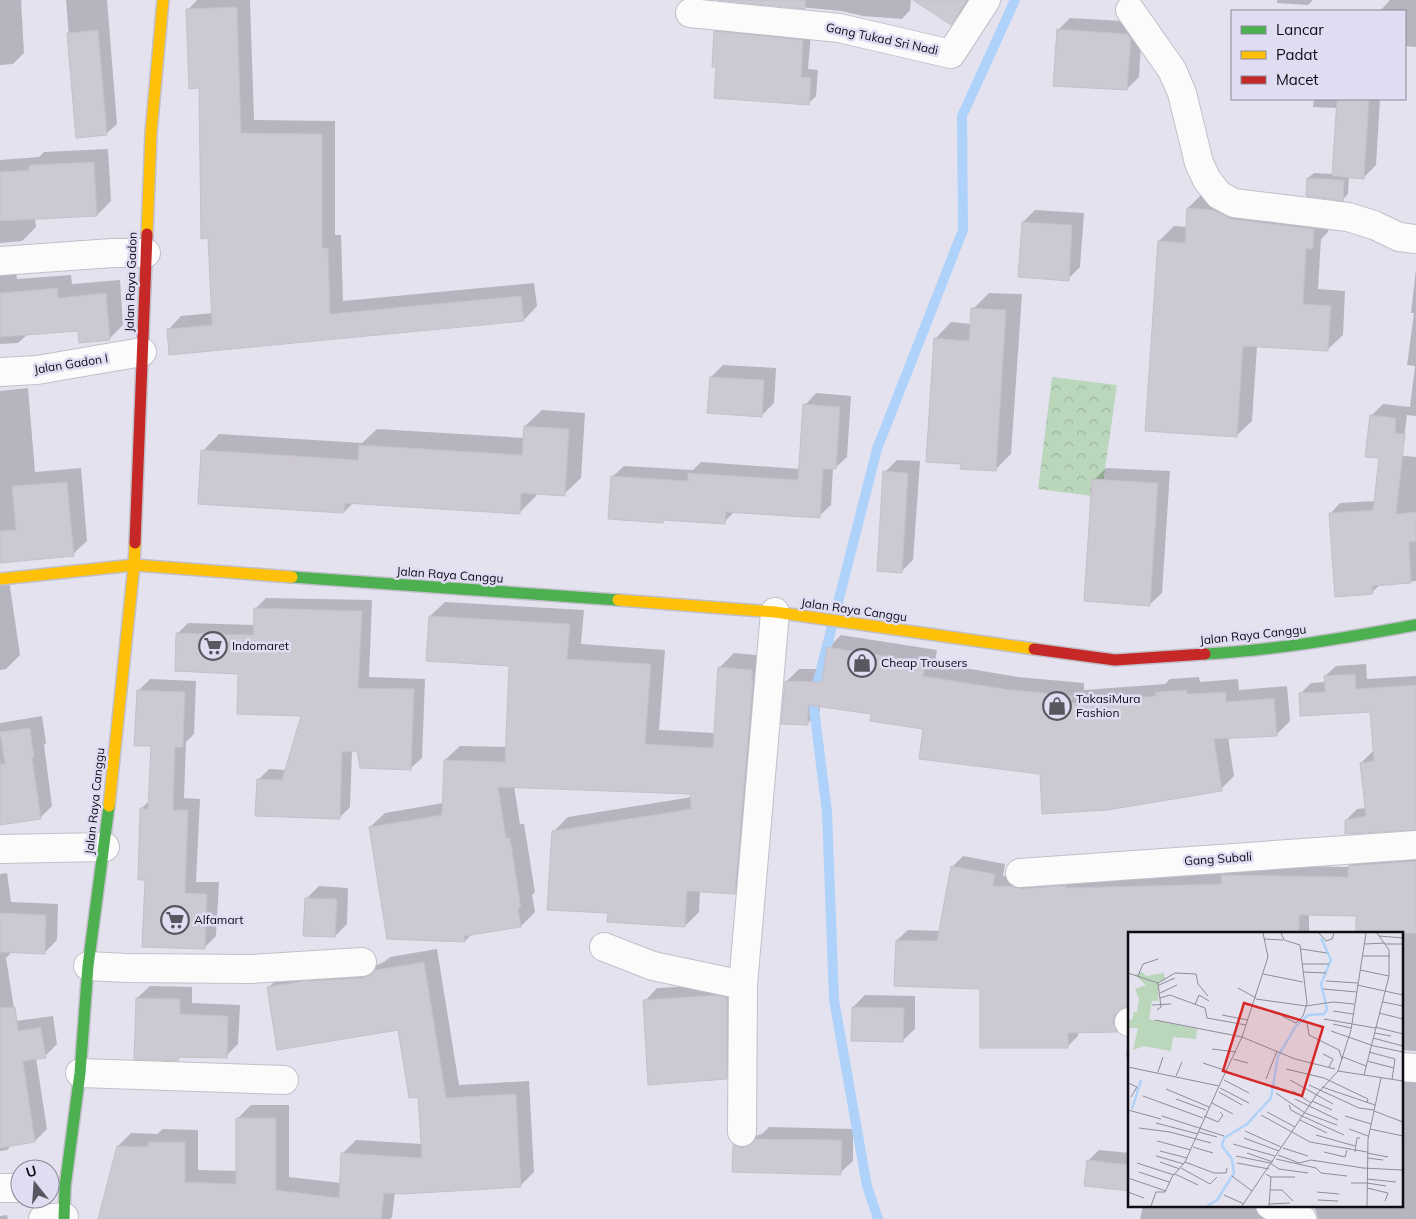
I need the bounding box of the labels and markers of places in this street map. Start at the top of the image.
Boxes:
supermarket icon: Indomaret [198,631,228,661]
place label: Indomaret [232,638,289,653]
shop icon: Cheap Trousers [847,648,877,678]
place label: Cheap Trousers [881,655,967,670]
shop icon: TakasiMura Fashion [1042,691,1072,721]
place label: TakasiMura Fashion [1076,691,1140,720]
supermarket icon: Alfamart [160,905,190,935]
place label: Alfamart [194,912,243,927]

